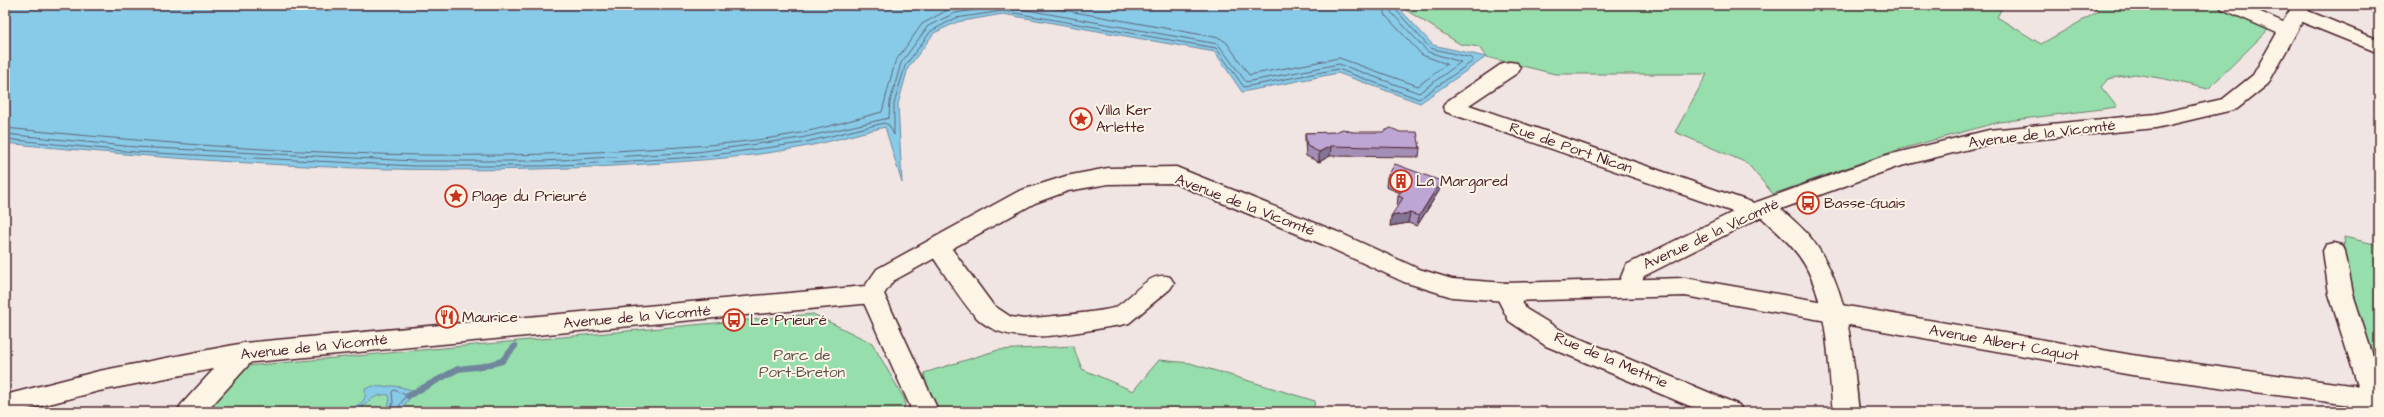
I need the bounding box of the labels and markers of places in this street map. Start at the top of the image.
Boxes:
place label: Villa Ker Arlette [1096,100,1152,138]
place icon: Villa Ker Arlette [1068,106,1094,132]
building icon: La Margared [1388,168,1414,194]
place label: La Margared [1416,171,1508,193]
place icon: Plage du Prieuré [443,183,469,209]
place label: Plage du Prieuré [472,186,587,208]
bus stop icon: Basse-Guais [1795,190,1821,216]
place label: Basse-Guais [1824,193,1906,214]
restaurant icon: Maurice [434,304,460,330]
place label: Maurice [462,307,518,328]
bus stop icon: Le Prieuré [721,307,747,333]
place label: Le Prieuré [750,310,827,331]

